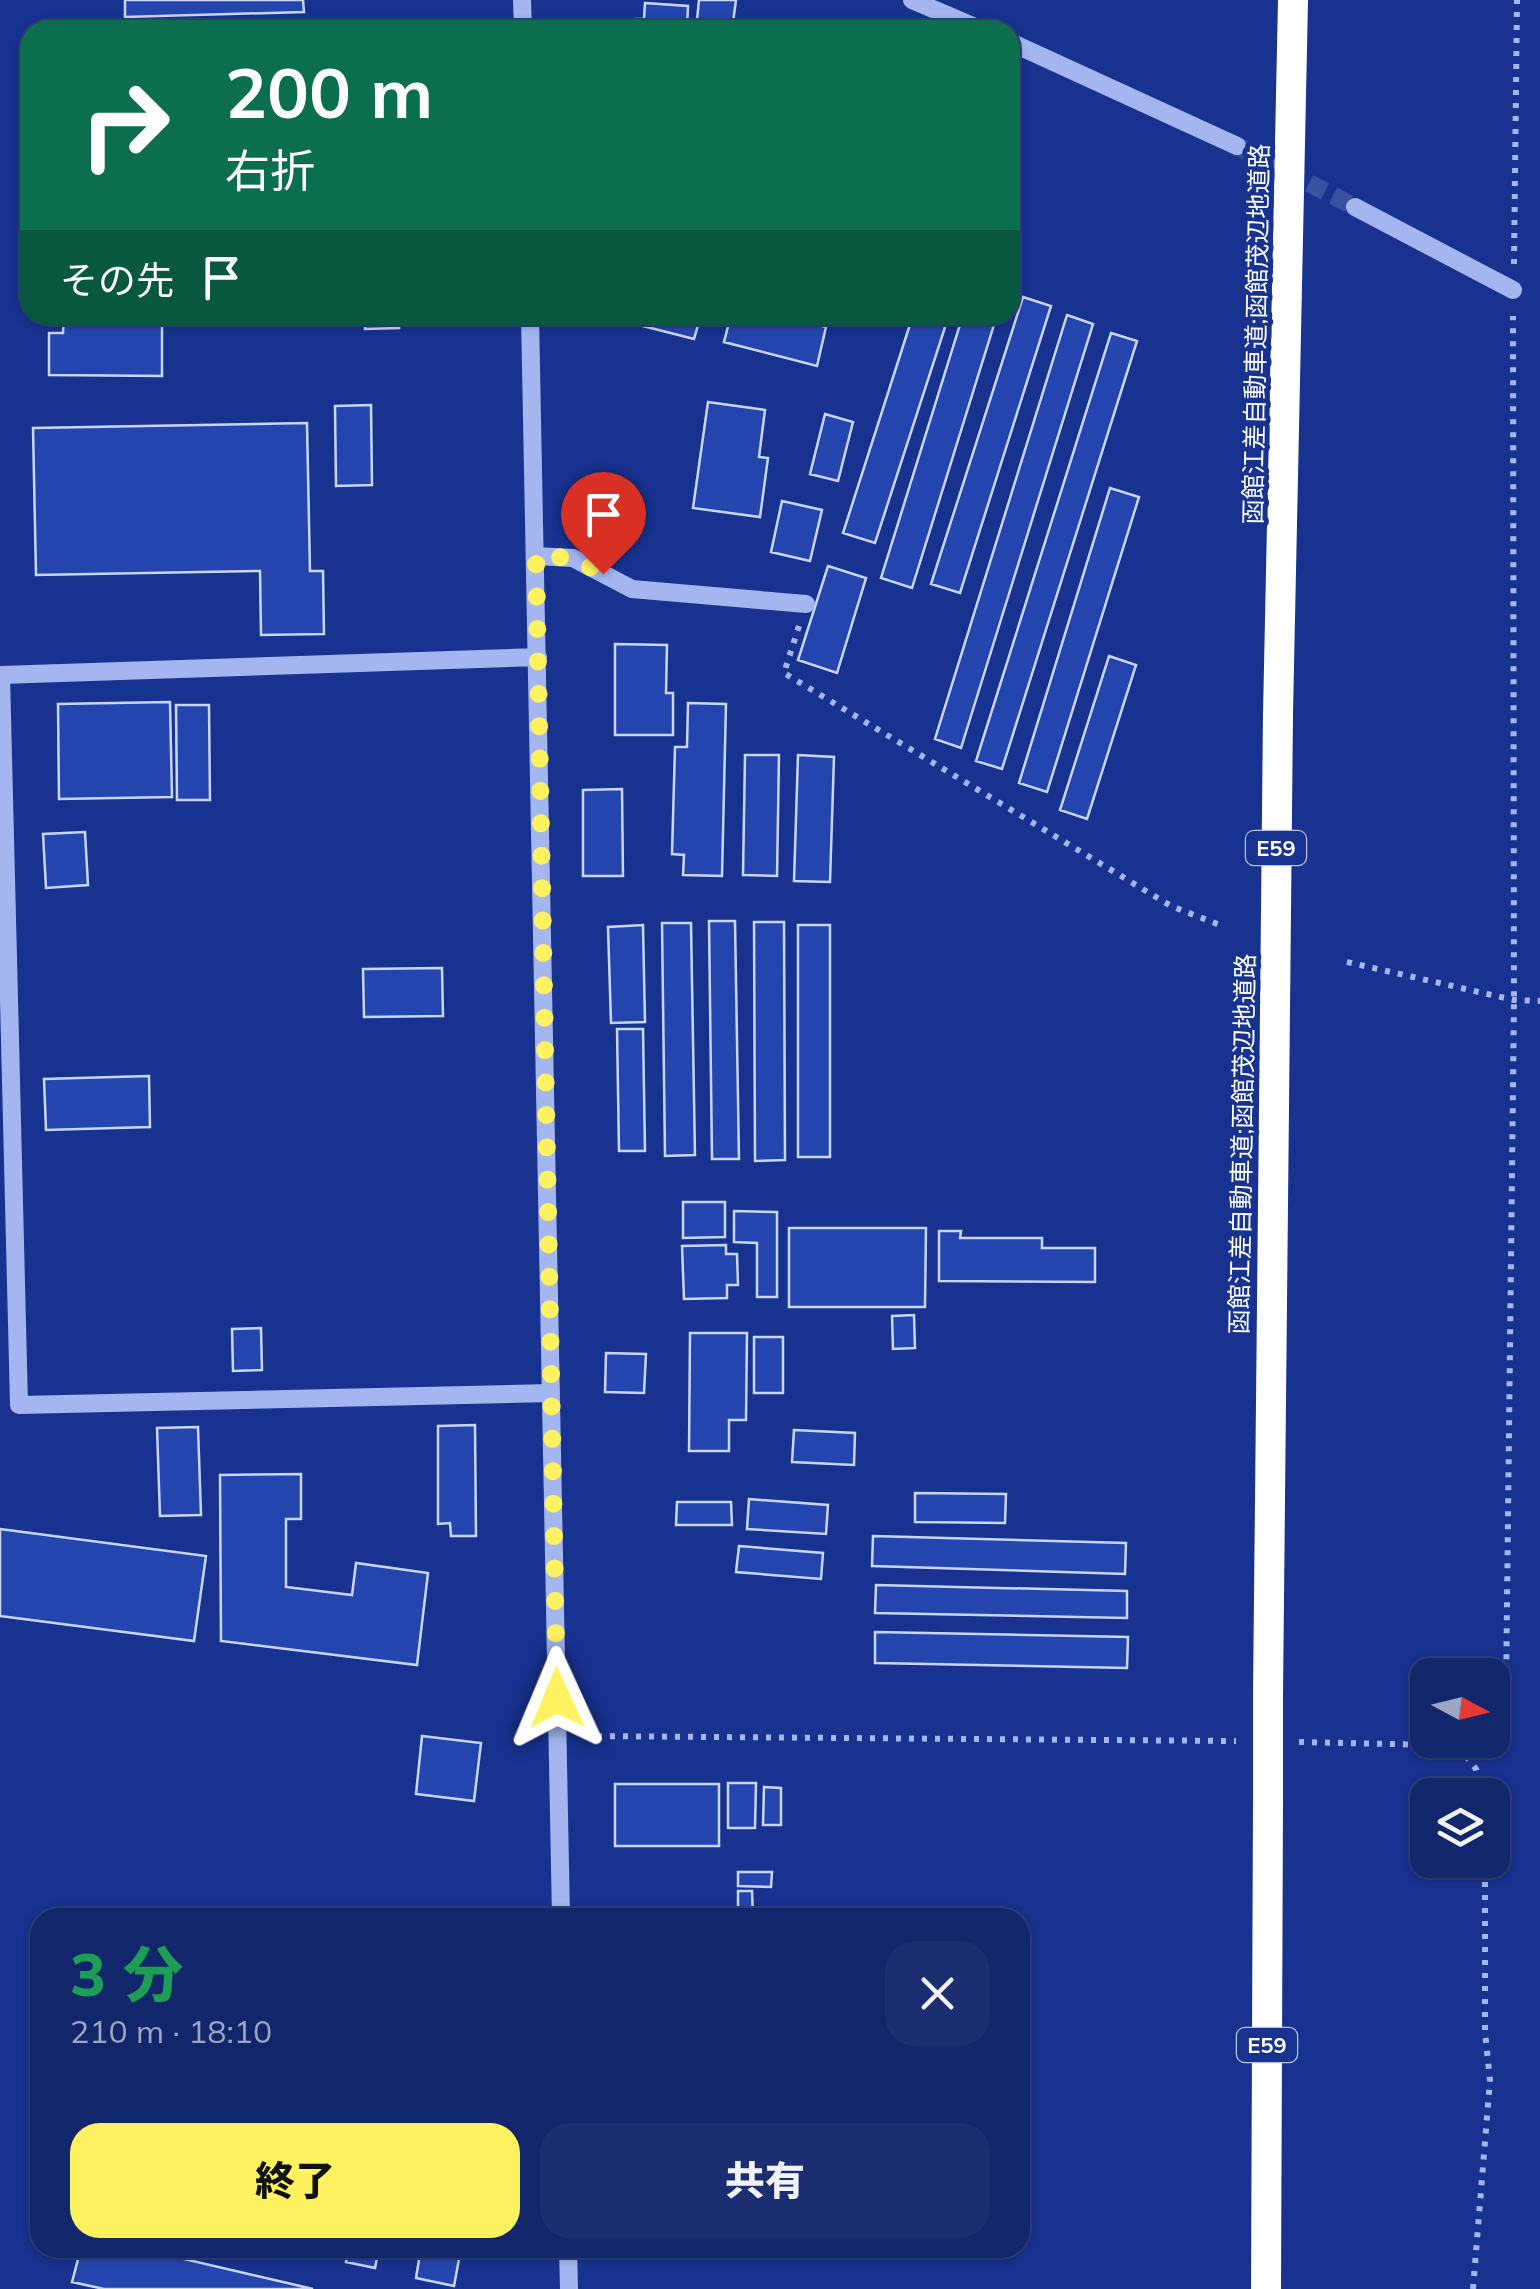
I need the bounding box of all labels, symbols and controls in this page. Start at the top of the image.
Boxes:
text: 200 m [225,48,433,136]
icon: right [60,60,190,190]
text: 右折 [225,142,315,198]
street label: 函館江差自動車道;函館茂辺地道路 [1237,143,1274,525]
icon: arrive [194,250,249,305]
text: その先 [60,256,174,304]
pin [561,472,646,575]
icon: arrive [576,487,631,542]
road number: E59 [1246,831,1306,865]
street label: 函館江差自動車道;函館茂辺地道路 [1223,953,1260,1335]
position arrow [505,1646,609,1750]
north arrow [1410,1658,1510,1758]
map controls [1410,1658,1510,1878]
button: layers [1410,1778,1510,1878]
text: 3 分 [70,1936,183,2011]
button: close [885,1941,990,2046]
text: 210 m · 18:10 [70,2011,272,2051]
road number: E59 [1237,2028,1297,2062]
button: 終了 [70,2123,520,2238]
button: 共有 [540,2123,990,2238]

